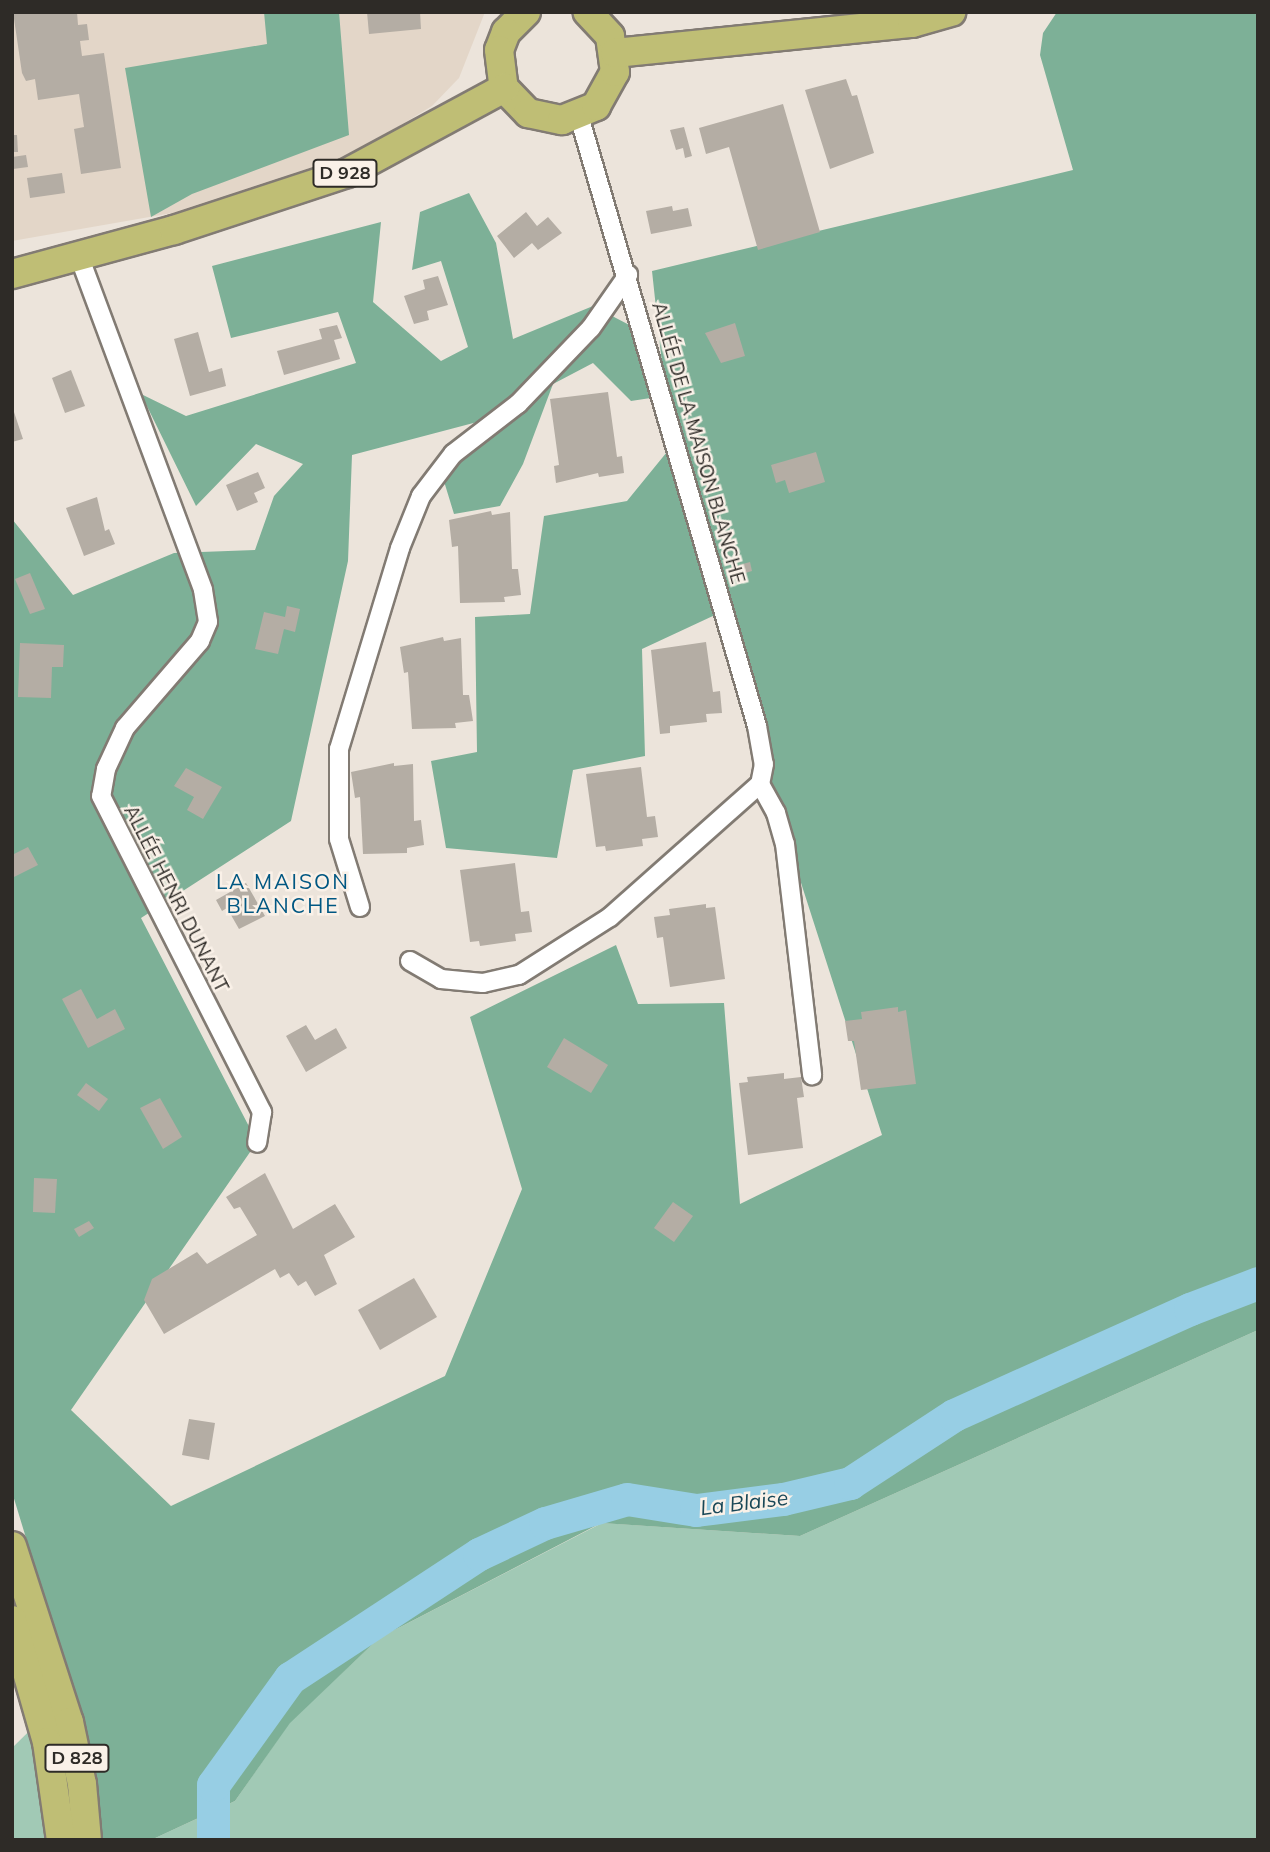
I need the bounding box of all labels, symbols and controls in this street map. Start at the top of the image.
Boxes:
road number: D 928 [312,158,378,188]
street label: ALLÉE DE LA MAISON BLANCHE [647,300,749,586]
street label: ALLÉE HENRI DUNANT [119,802,233,996]
district label: LA MAISON BLANCHE [217,868,349,918]
water label: La Blaise [699,1484,789,1520]
road number: D 828 [44,1744,110,1772]

